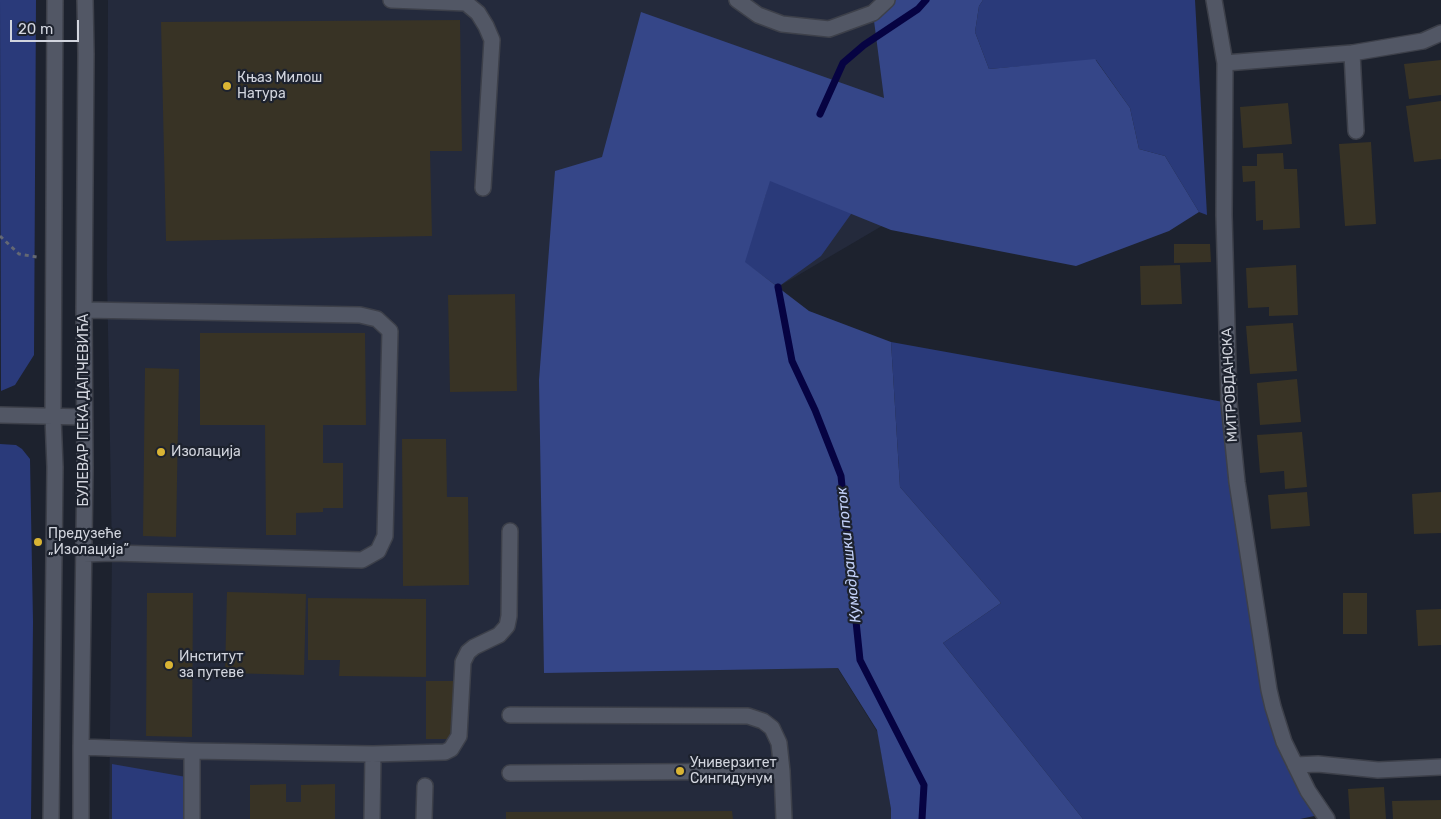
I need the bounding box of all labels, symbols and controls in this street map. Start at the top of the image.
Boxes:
scale bar [12,10,81,42]
text: 20 m [18,20,53,38]
place label: Књаз Милош Натура [237,70,322,102]
marker: Књаз Милош Натура [221,80,233,92]
street label: БУЛЕВАР ПЕКА ДАПЧЕВИЋА [76,314,92,506]
street label: МИТРОВДАНСКА [1219,327,1241,443]
place label: Изолација [171,444,241,460]
marker: Изолација [155,446,167,458]
water label: Кумодрашки поток [833,486,865,624]
place label: Предузеће „Изолација” [48,526,129,558]
marker: Предузеће „Изолација” [32,536,44,548]
place label: Институт за путеве [179,649,244,682]
marker: Институт за путеве [163,659,175,671]
place label: Универзитет Сингидунум [690,755,777,788]
marker: Универзитет Сингидунум [674,765,686,777]

